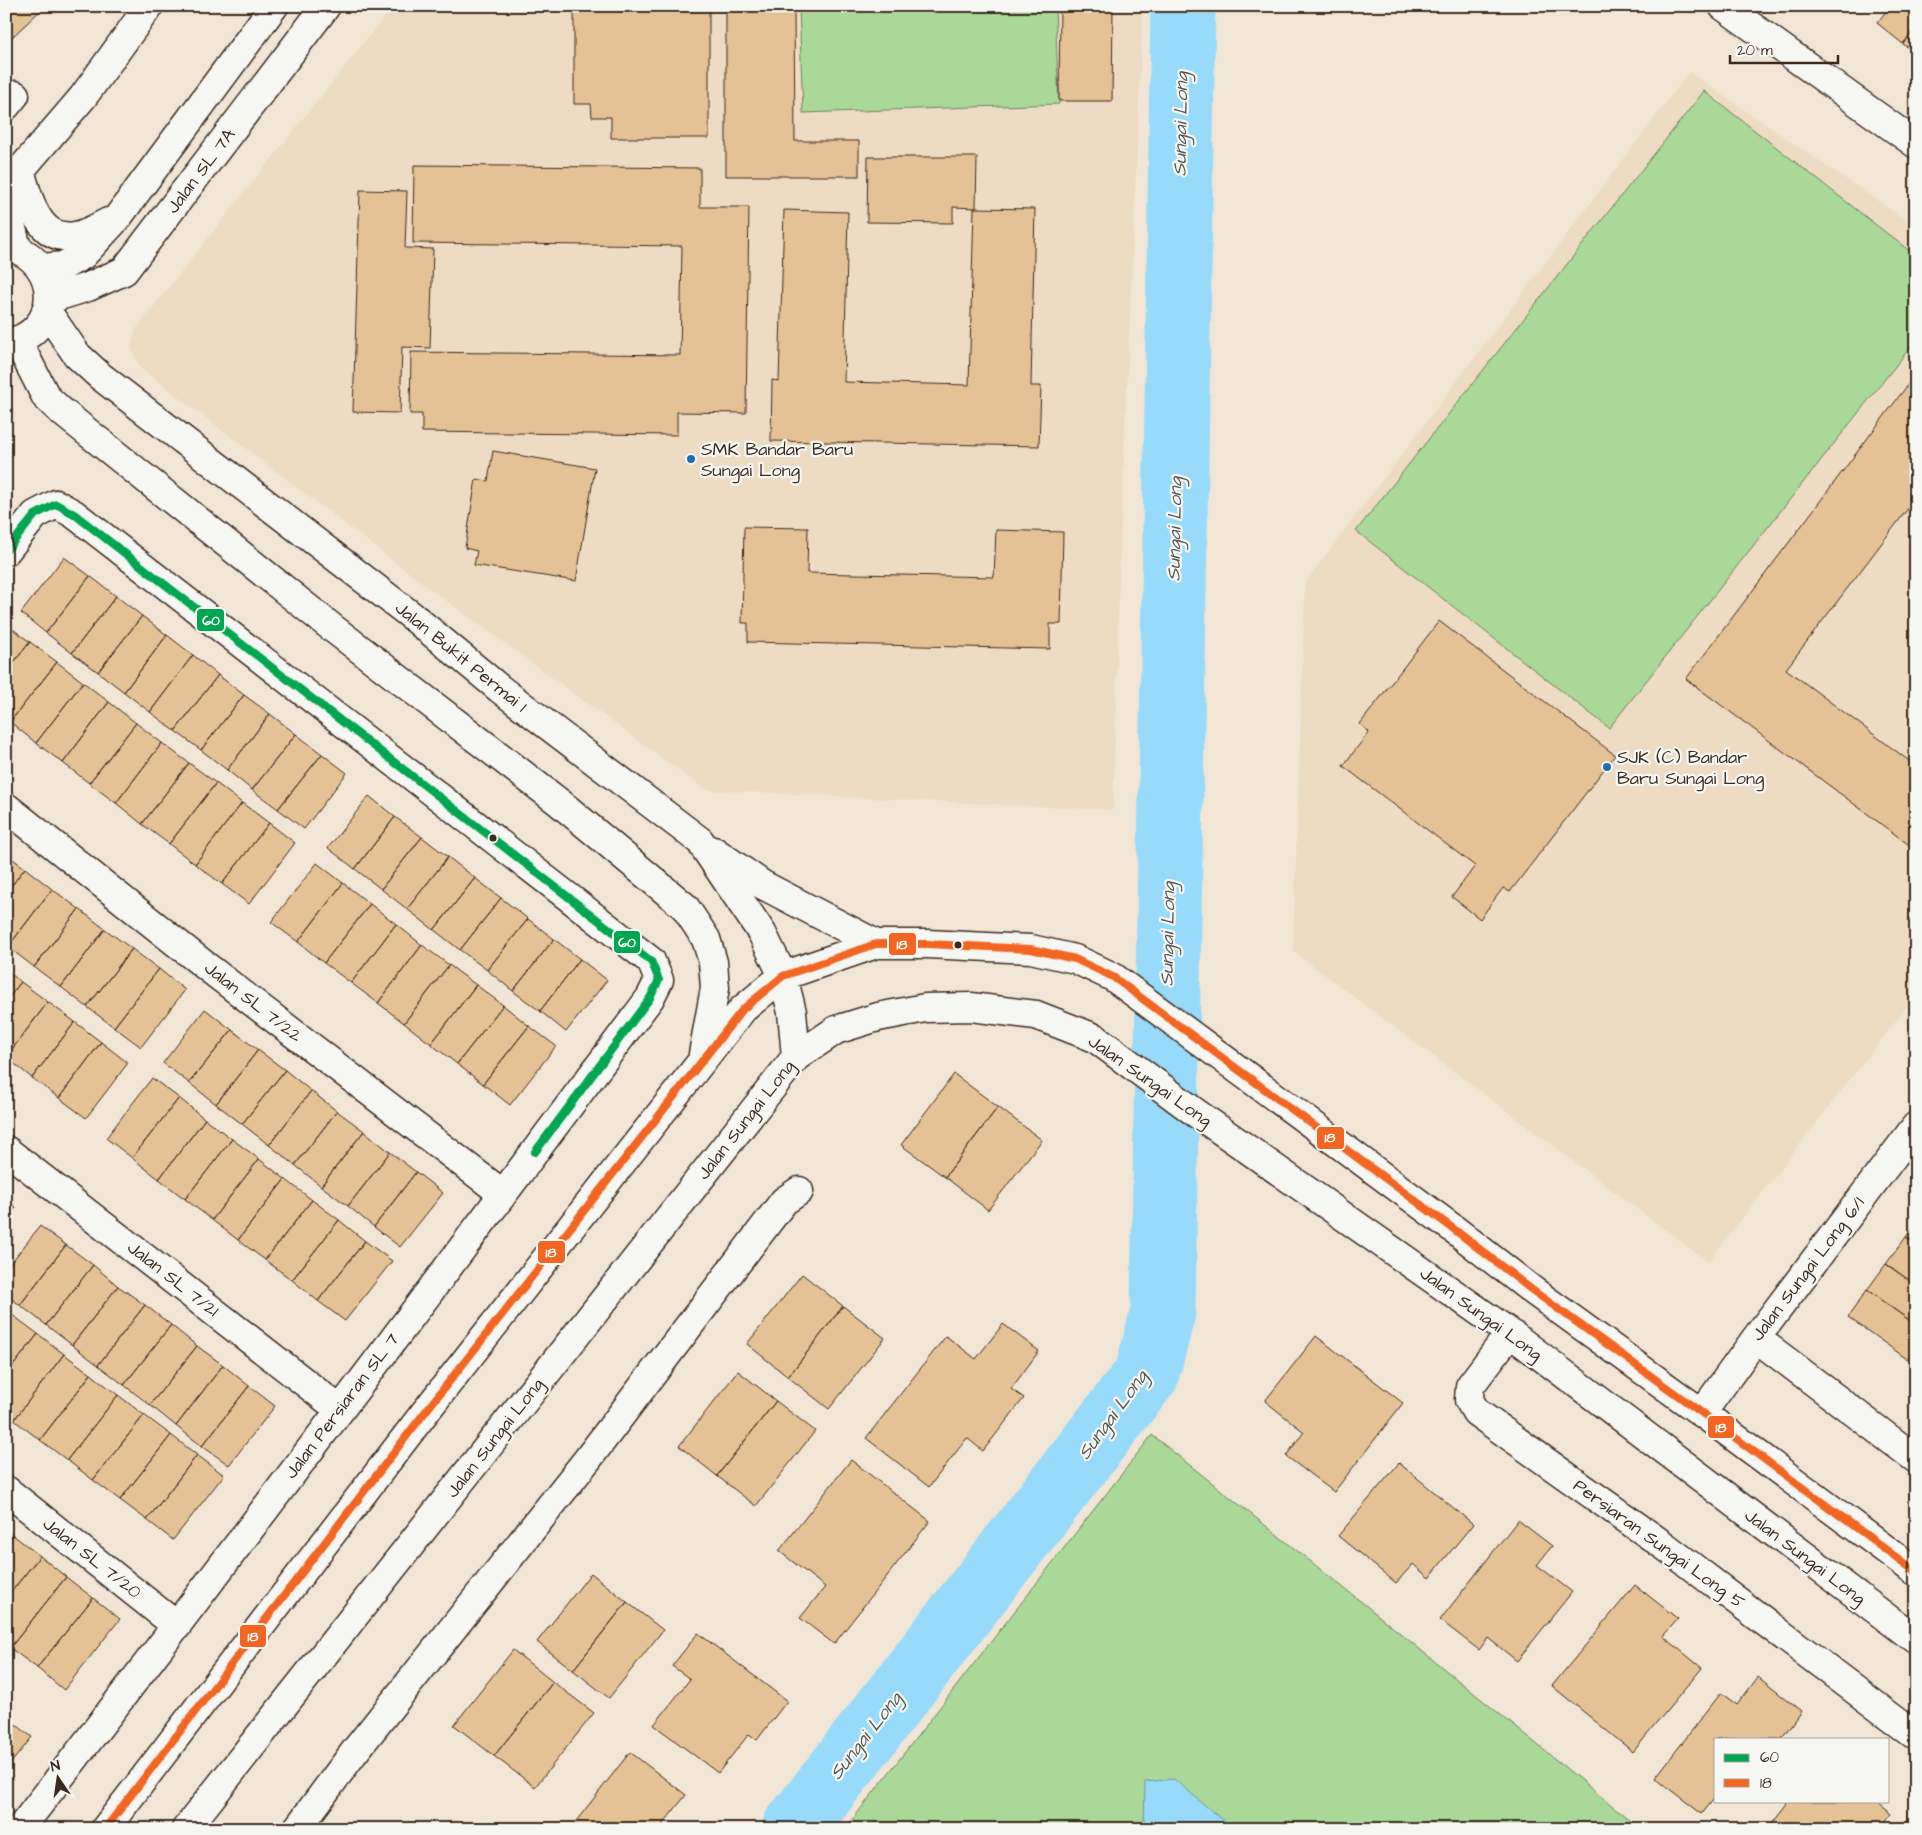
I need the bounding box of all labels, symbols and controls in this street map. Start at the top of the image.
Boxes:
scale bar [1730,32,1837,64]
text: 20 m [1737,40,1773,61]
water label: Sungai Long [1167,70,1195,176]
street label: Jalan SL 7A [161,123,242,219]
place label: SMK Bandar Baru Sungai Long [701,437,853,484]
marker: SMK Bandar Baru Sungai Long [685,453,697,465]
water label: Sungai Long [1161,475,1189,581]
street label: Jalan Bukit Permai 1 [390,596,532,718]
line badge: 60 [196,608,225,632]
text: 60 [202,611,220,631]
place label: SJK (C) Bandar Baru Sungai Long [1617,745,1764,792]
marker: SJK (C) Bandar Baru Sungai Long [1601,761,1613,773]
unlabelled marker [488,833,498,843]
water label: Sungai Long [1154,880,1182,986]
line badge: 60 [613,930,641,954]
line badge: 18 [888,932,917,956]
text: 60 [618,933,636,953]
text: 18 [897,935,907,955]
unlabelled marker [953,940,963,950]
street label: Jalan SL 7/22 [199,956,308,1049]
street label: Jalan Sungai Long [1083,1029,1217,1134]
street label: Jalan Sungai Long [691,1055,802,1186]
line badge: 18 [1316,1126,1345,1150]
text: 18 [1325,1128,1335,1148]
street label: Jalan Sungai Long 6/1 [1745,1192,1871,1347]
street label: Jalan SL 7/21 [122,1235,224,1323]
line badge: 18 [537,1240,566,1264]
text: 18 [546,1243,556,1263]
street label: Jalan Sungai Long [1414,1261,1547,1368]
street label: Jalan Persiaran SL 7 [279,1328,405,1484]
water label: Sungai Long [1071,1364,1155,1465]
street label: Jalan Sungai Long [440,1373,551,1504]
line badge: 18 [1707,1415,1735,1439]
text: 18 [1716,1418,1726,1438]
street label: Persiaran Sungai Long 5 [1568,1473,1750,1616]
street label: Jalan Sungai Long [1739,1503,1871,1612]
street label: Jalan SL 7/20 [37,1512,147,1604]
line badge: 18 [239,1624,267,1648]
text: 18 [248,1627,258,1647]
water label: Sungai Long [823,1686,910,1785]
legend [1714,1738,1890,1802]
text: 60 [1760,1747,1779,1768]
north arrow [32,1752,82,1802]
text: N [49,1756,62,1777]
text: 18 [1760,1773,1772,1794]

